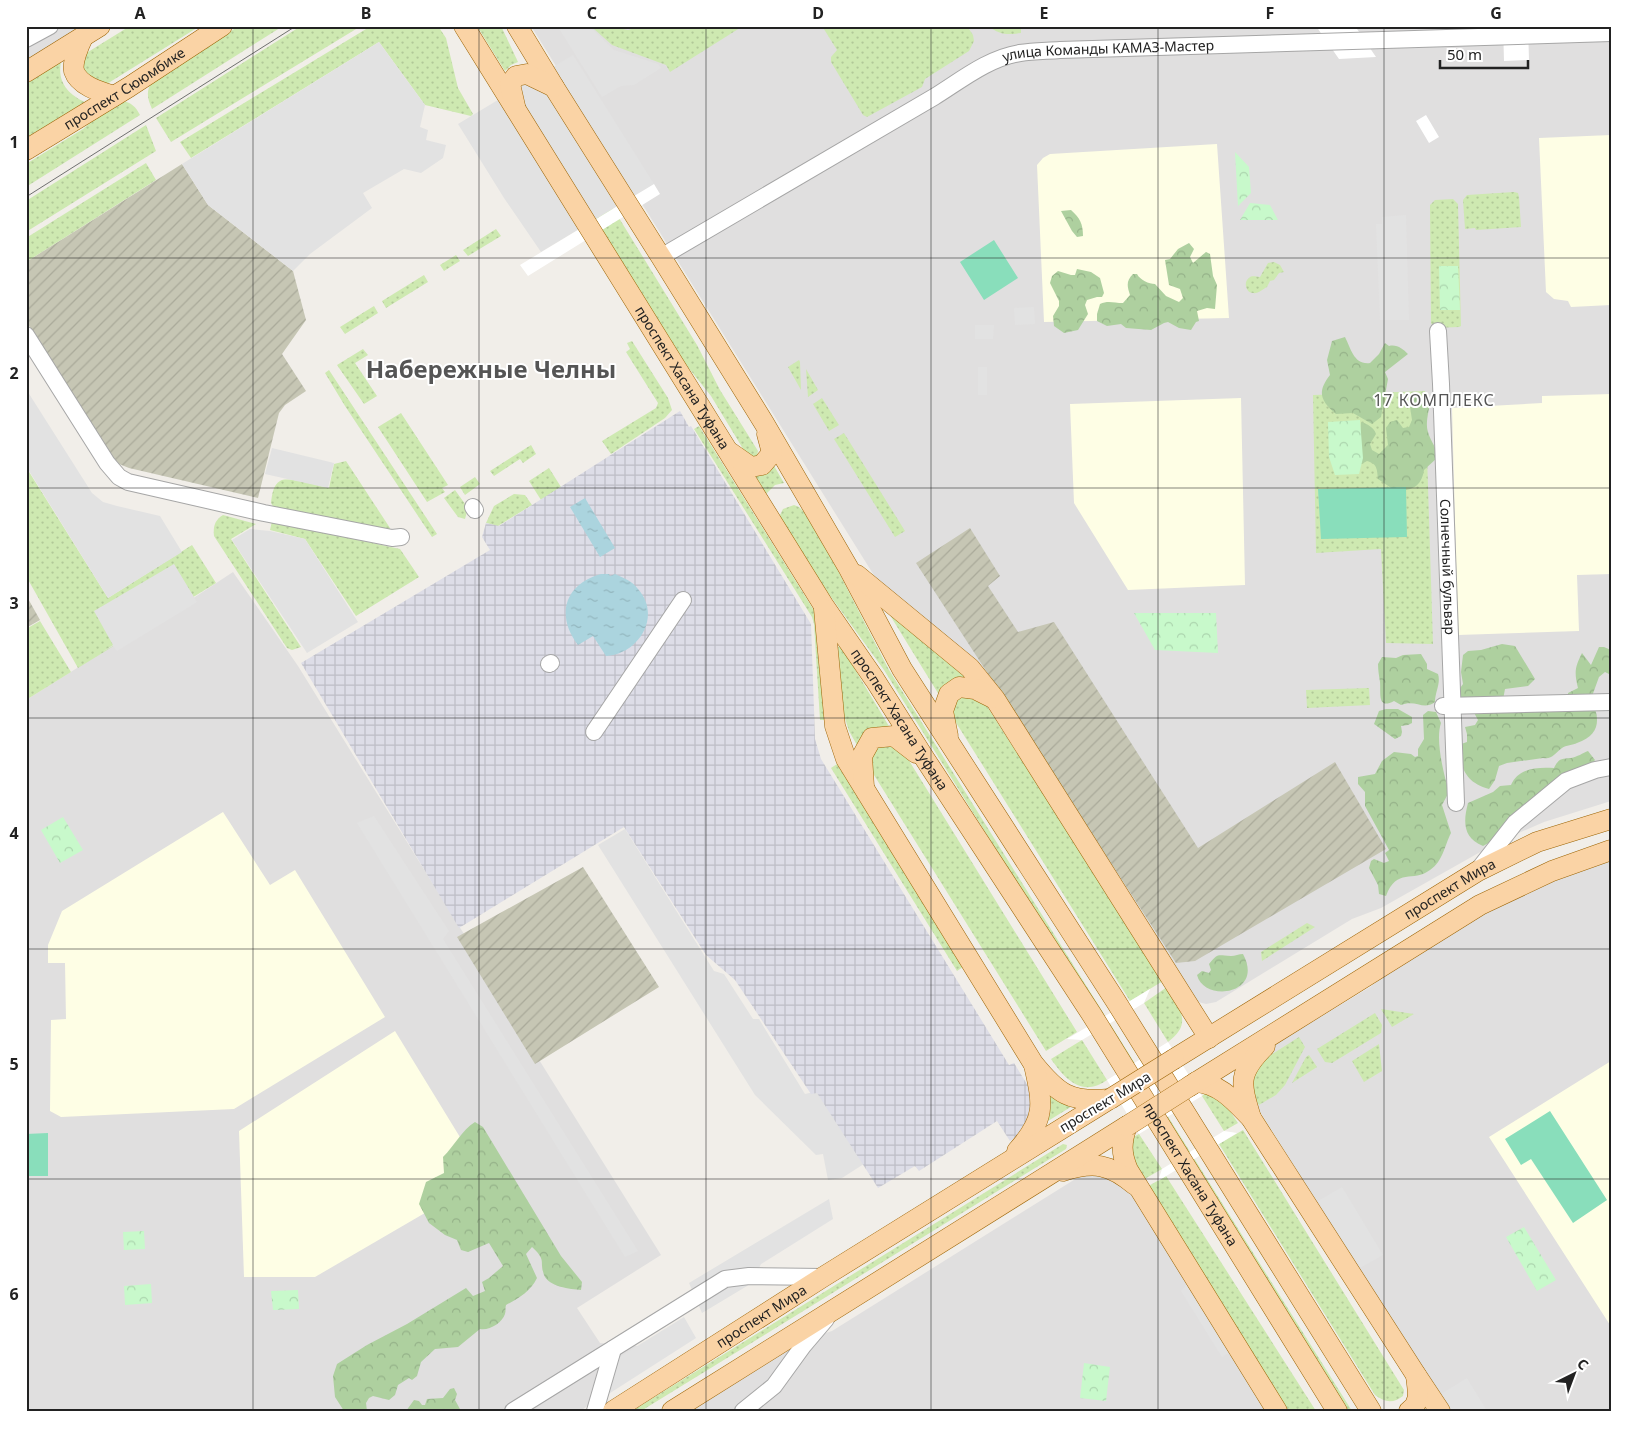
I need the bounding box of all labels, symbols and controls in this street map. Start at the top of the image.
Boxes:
text: A [134,2,146,24]
text: B [361,2,371,24]
text: C [587,2,597,24]
text: D [812,2,824,24]
text: E [1040,2,1049,24]
text: F [1266,2,1274,24]
text: G [1490,2,1502,24]
street label: улица Команды КАМАЗ-Мастер [1000,35,1214,66]
scale bar [1440,38,1527,70]
street label: проспект Сююмбике [60,43,189,134]
text: 50 m [1447,44,1482,64]
text: 1 [9,131,19,153]
street label: проспект Хасана Туфана [631,302,734,453]
district label: Набережные Челны [366,352,616,385]
text: 2 [9,362,19,384]
district label: 17 КОМПЛЕКС [1373,389,1495,411]
street label: Солнечный бульвар [1436,498,1460,635]
text: 3 [9,592,19,614]
street label: проспект Хасана Туфана [847,644,953,794]
text: 4 [9,822,19,844]
street label: проспект Мира [1400,854,1499,924]
text: 5 [9,1053,19,1075]
street label: проспект Мира [1055,1067,1154,1136]
street label: проспект Хасана Туфана [1139,1099,1243,1249]
street label: проспект Мира [712,1280,810,1352]
text: 6 [9,1283,19,1305]
north arrow [1550,1350,1600,1400]
text: С [1573,1354,1593,1374]

